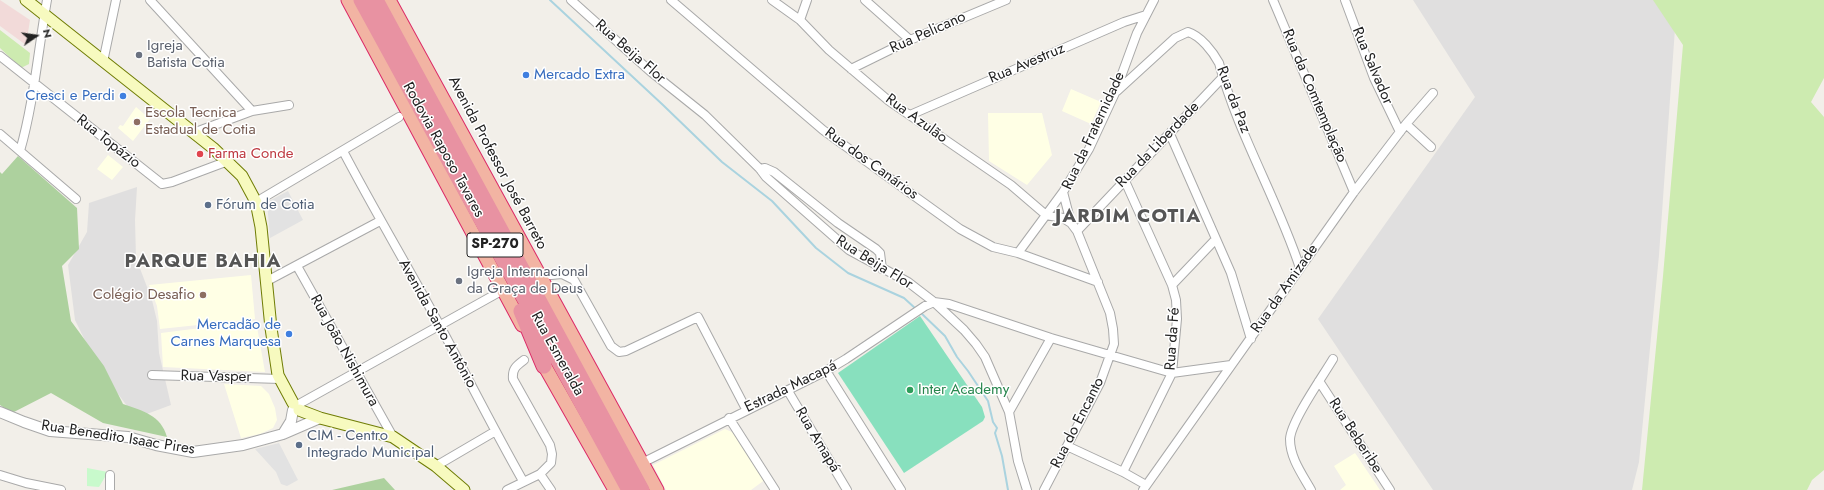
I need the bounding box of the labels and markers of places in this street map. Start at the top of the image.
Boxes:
place label: Igreja Batista Cotia [147,37,225,72]
marker: Igreja Batista Cotia [134,50,144,60]
place label: Mercado Extra [534,66,625,84]
marker: Mercado Extra [521,70,531,80]
place label: Cresci e Perdi [25,87,115,105]
marker: Cresci e Perdi [118,91,128,101]
place label: Escola Tecnica Estadual de Cotia [145,104,256,139]
marker: Escola Tecnica Estadual de Cotia [132,117,142,127]
place label: Farma Conde [208,145,293,163]
marker: Farma Conde [195,149,205,159]
place label: Fórum de Cotia [216,196,314,214]
marker: Fórum de Cotia [203,200,213,210]
place label: Igreja Internacional da Graça de Deus [467,263,588,298]
marker: Igreja Internacional da Graça de Deus [454,276,464,286]
place label: Colégio Desafio [93,286,195,304]
marker: Colégio Desafio [198,290,208,300]
place label: Mercadão de Carnes Marquesa [171,316,281,351]
marker: Mercadão de Carnes Marquesa [284,329,294,339]
place label: Inter Academy [918,381,1009,399]
marker: Inter Academy [905,385,915,395]
place label: CIM - Centro Integrado Municipal [307,427,434,462]
marker: CIM - Centro Integrado Municipal [294,440,304,450]

